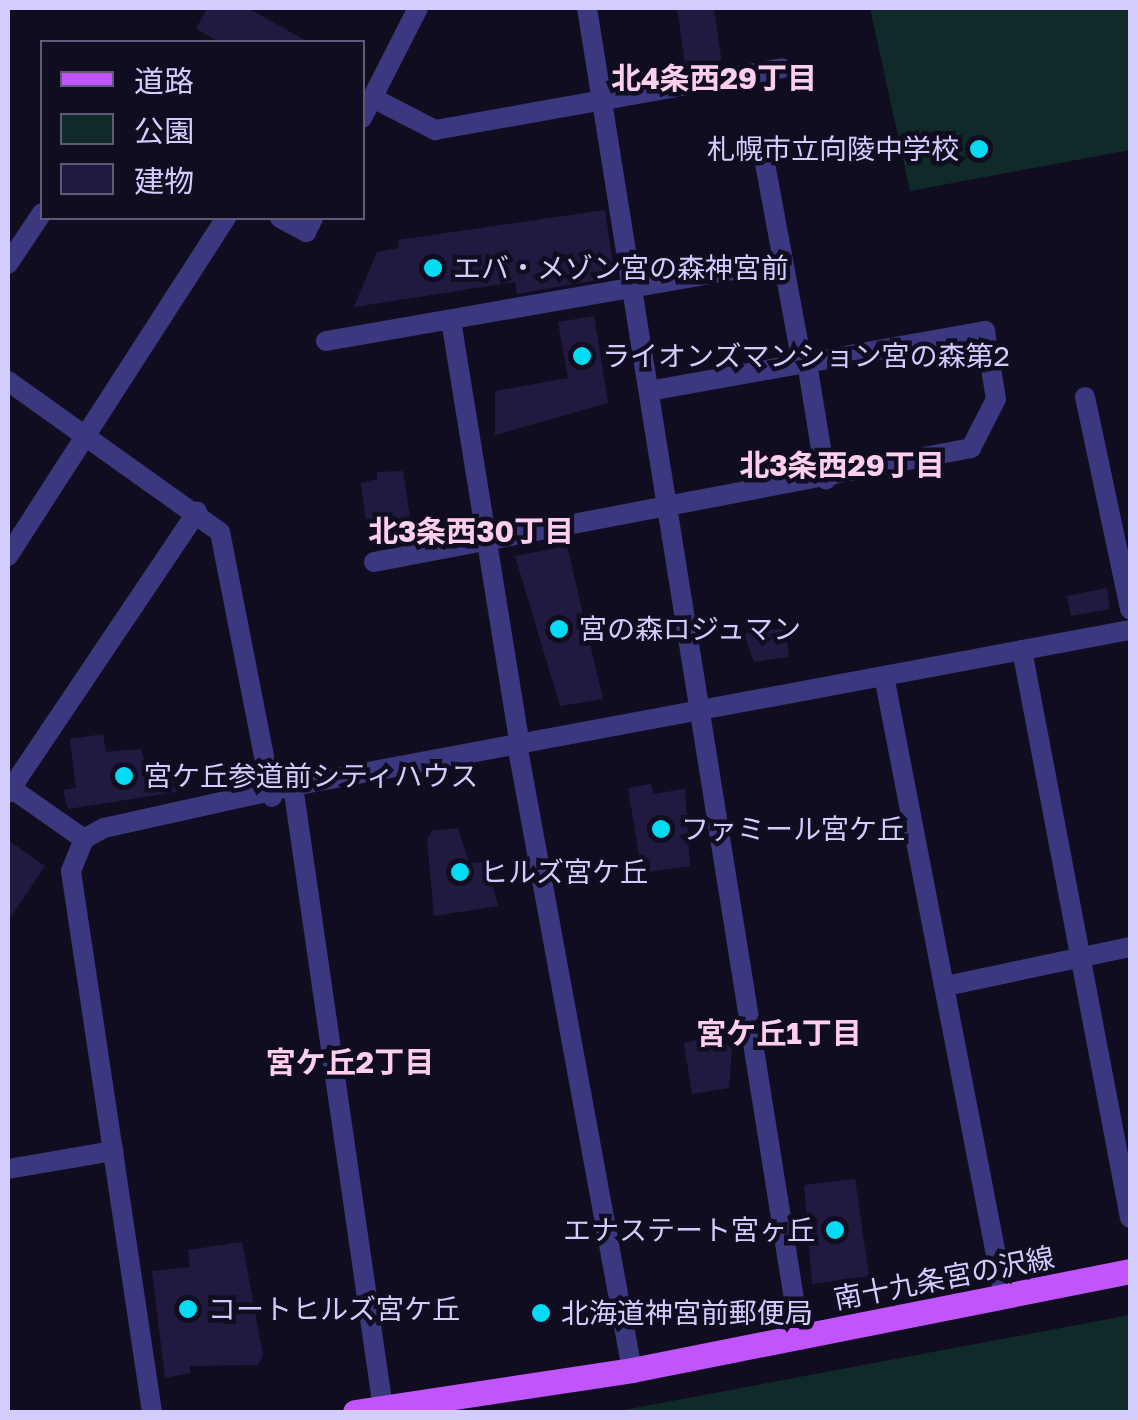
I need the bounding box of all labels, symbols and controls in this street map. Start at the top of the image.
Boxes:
legend [40,40,365,220]
district label: 北4条西29丁目 [611,60,817,96]
text: 道路 [134,63,194,99]
text: 公園 [134,113,194,149]
place label: 札幌市立向陵中学校 [707,132,959,166]
marker: 札幌市立向陵中学校 [968,138,990,160]
text: 建物 [134,163,194,199]
place label: エバ・メゾン宮の森神宮前 [453,251,789,285]
marker: エバ・メゾン宮の森神宮前 [422,257,444,279]
place label: ライオンズマンション宮の森第2 [602,339,1010,373]
marker: ライオンズマンション宮の森第2 [571,345,593,367]
district label: 北3条西29丁目 [739,447,945,483]
district label: 北3条西30丁目 [368,513,574,549]
place label: 宮の森ロジュマン [579,612,803,646]
marker: 宮の森ロジュマン [548,618,570,640]
place label: 宮ケ丘参道前シティハウス [144,759,480,793]
marker: 宮ケ丘参道前シティハウス [113,765,135,787]
place label: ファミール宮ケ丘 [681,812,905,846]
marker: ファミール宮ケ丘 [650,818,672,840]
place label: ヒルズ宮ケ丘 [480,855,648,889]
marker: ヒルズ宮ケ丘 [449,861,471,883]
district label: 宮ケ丘1丁目 [696,1015,862,1051]
district label: 宮ケ丘2丁目 [266,1044,434,1080]
place label: エナステート宮ヶ丘 [563,1213,815,1247]
marker: エナステート宮ヶ丘 [824,1219,846,1241]
street label: 南十九条宮の沢線 [831,1240,1057,1316]
place label: コートヒルズ宮ケ丘 [208,1292,460,1326]
place label: 北海道神宮前郵便局 [561,1296,813,1330]
marker: コートヒルズ宮ケ丘 [177,1298,199,1320]
marker: 北海道神宮前郵便局 [530,1302,552,1324]

